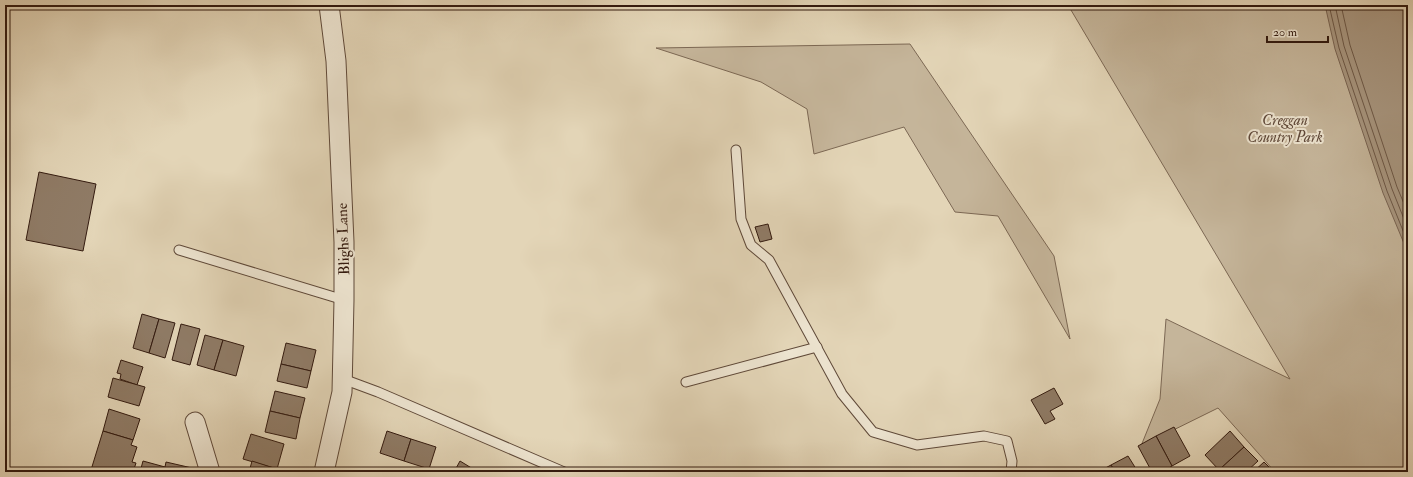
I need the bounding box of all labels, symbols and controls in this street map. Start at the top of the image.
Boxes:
scale bar [1267,18,1328,44]
text: 20 m [1273,25,1298,40]
park label: Creggan Country Park [1247,111,1323,147]
street label: Blighs Lane [333,203,354,275]

